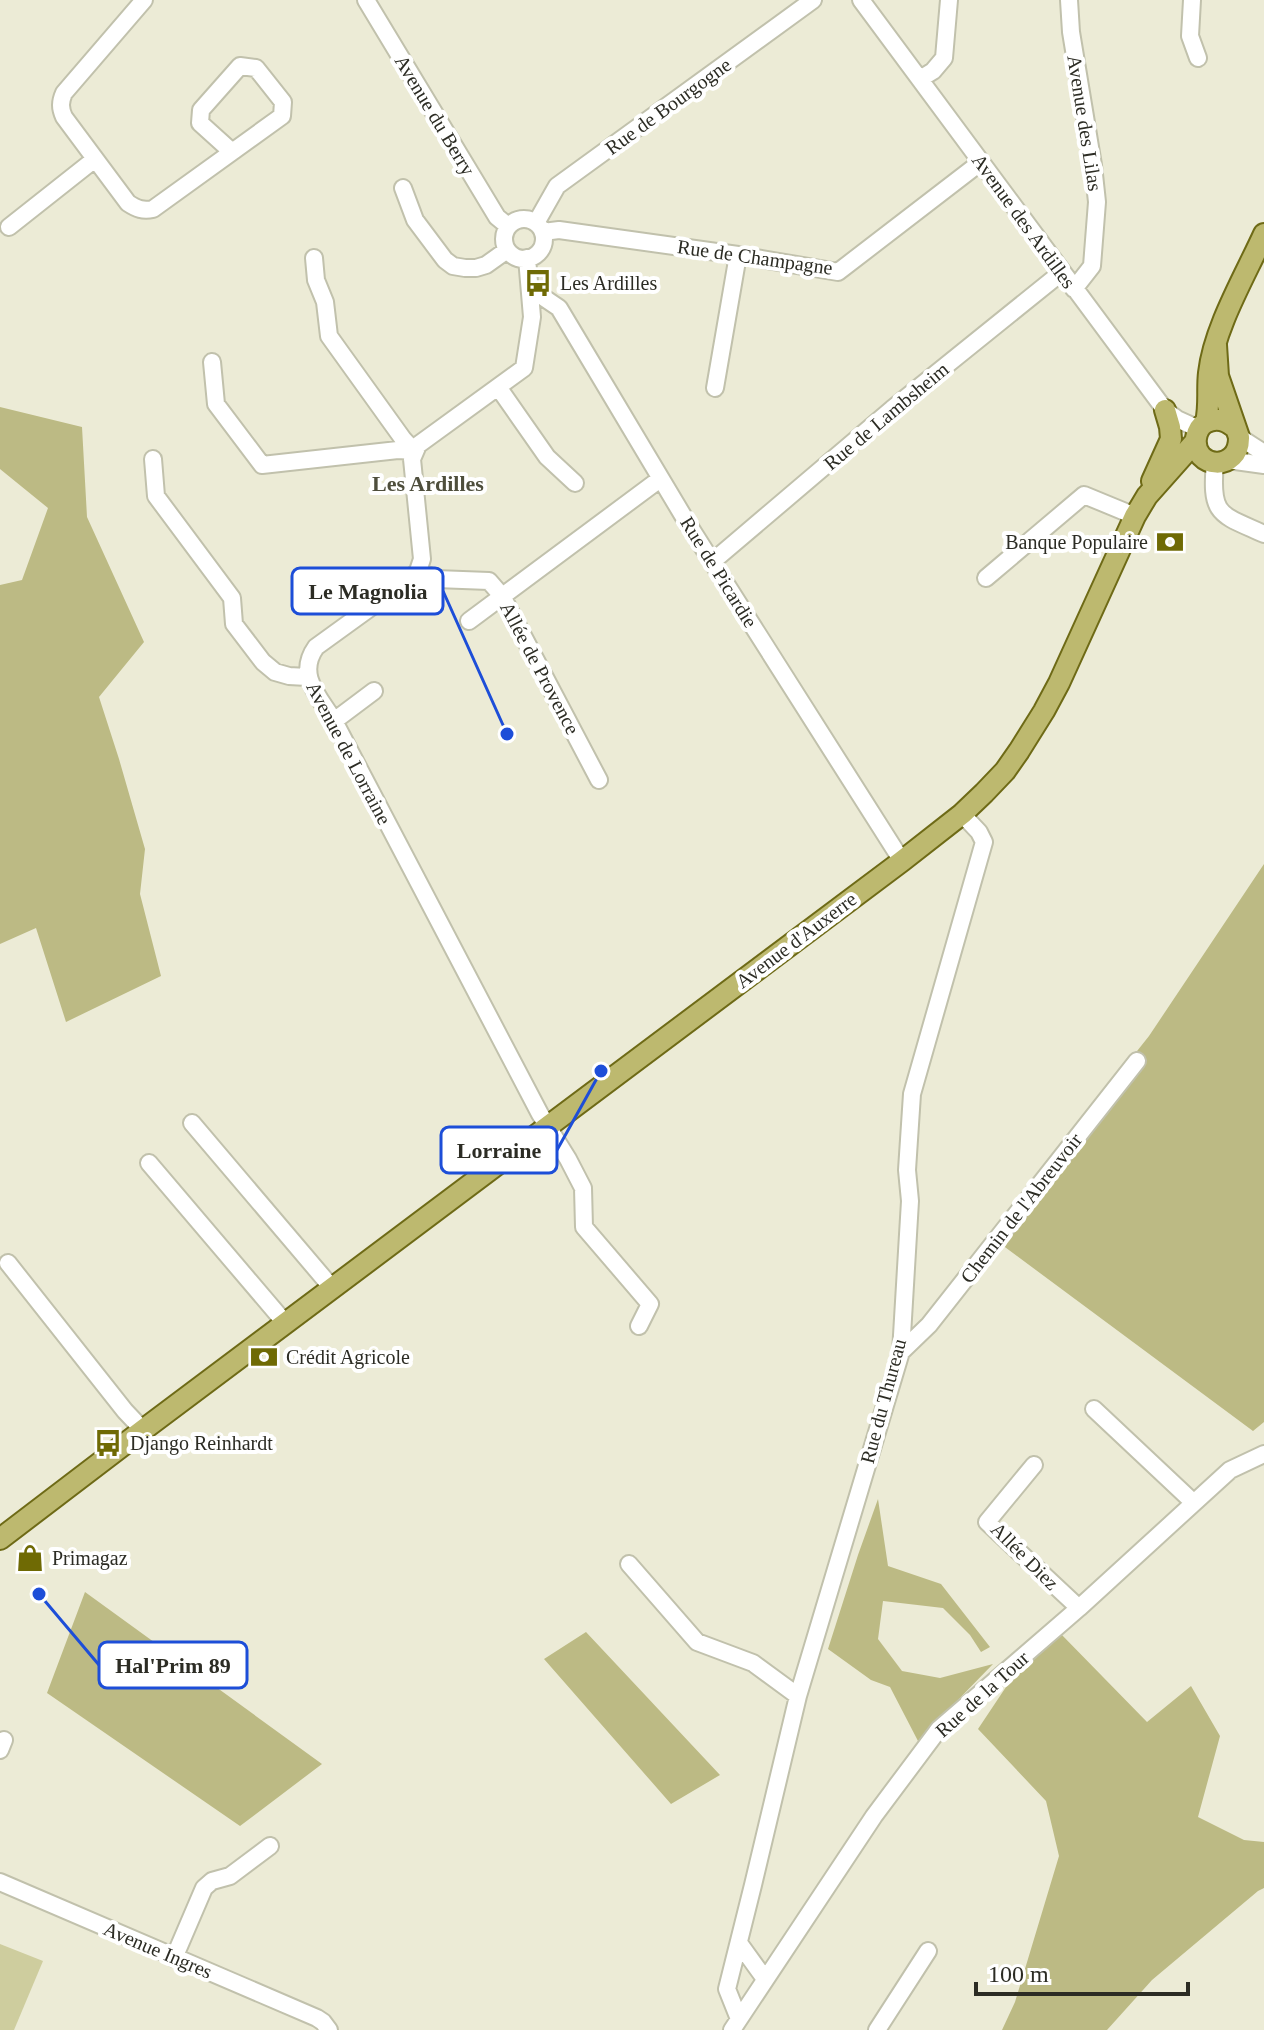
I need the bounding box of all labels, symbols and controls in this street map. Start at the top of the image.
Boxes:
street label: Avenue du Berry [390,51,480,180]
street label: Rue de Bourgogne [601,53,736,160]
street label: Avenue des Lilas [1063,53,1107,193]
street label: Avenue des Ardilles [968,150,1080,293]
street label: Rue de Champagne [676,235,834,280]
bus stop icon: Les Ardilles [523,268,553,298]
place label: Les Ardilles [560,272,657,294]
street label: Rue de Lambsheim [819,357,953,474]
district label: Les Ardilles [372,471,484,496]
street label: Rue de Picardie [676,512,762,632]
bank icon: Banque Populaire [1155,527,1185,557]
place label: Banque Populaire [1005,531,1148,554]
callout: Le Magnolia [292,568,443,614]
text: Le Magnolia [308,579,428,604]
street label: Allée de Provence [496,598,584,738]
street label: Avenue de Lorraine [302,678,396,828]
street label: Avenue d'Auxerre [732,888,861,992]
callout: Lorraine [441,1127,557,1173]
street label: Chemin de l'Abreuvoir [956,1129,1086,1287]
text: Lorraine [457,1138,541,1163]
street label: Rue du Thureau [856,1336,910,1466]
bank icon: Crédit Agricole [249,1342,279,1372]
place label: Crédit Agricole [286,1346,410,1369]
bus stop icon: Django Reinhardt [93,1428,123,1458]
place label: Django Reinhardt [130,1432,273,1455]
street label: Allée Diez [987,1518,1063,1594]
shop icon: Primagaz [15,1543,45,1573]
place label: Primagaz [52,1547,128,1570]
callout: Hal'Prim 89 [99,1642,247,1688]
street label: Rue de la Tour [931,1646,1033,1742]
text: Hal'Prim 89 [115,1653,231,1678]
street label: Avenue Ingres [100,1917,216,1984]
scale bar [976,1946,1188,1996]
text: 100 m [988,1961,1049,1987]

